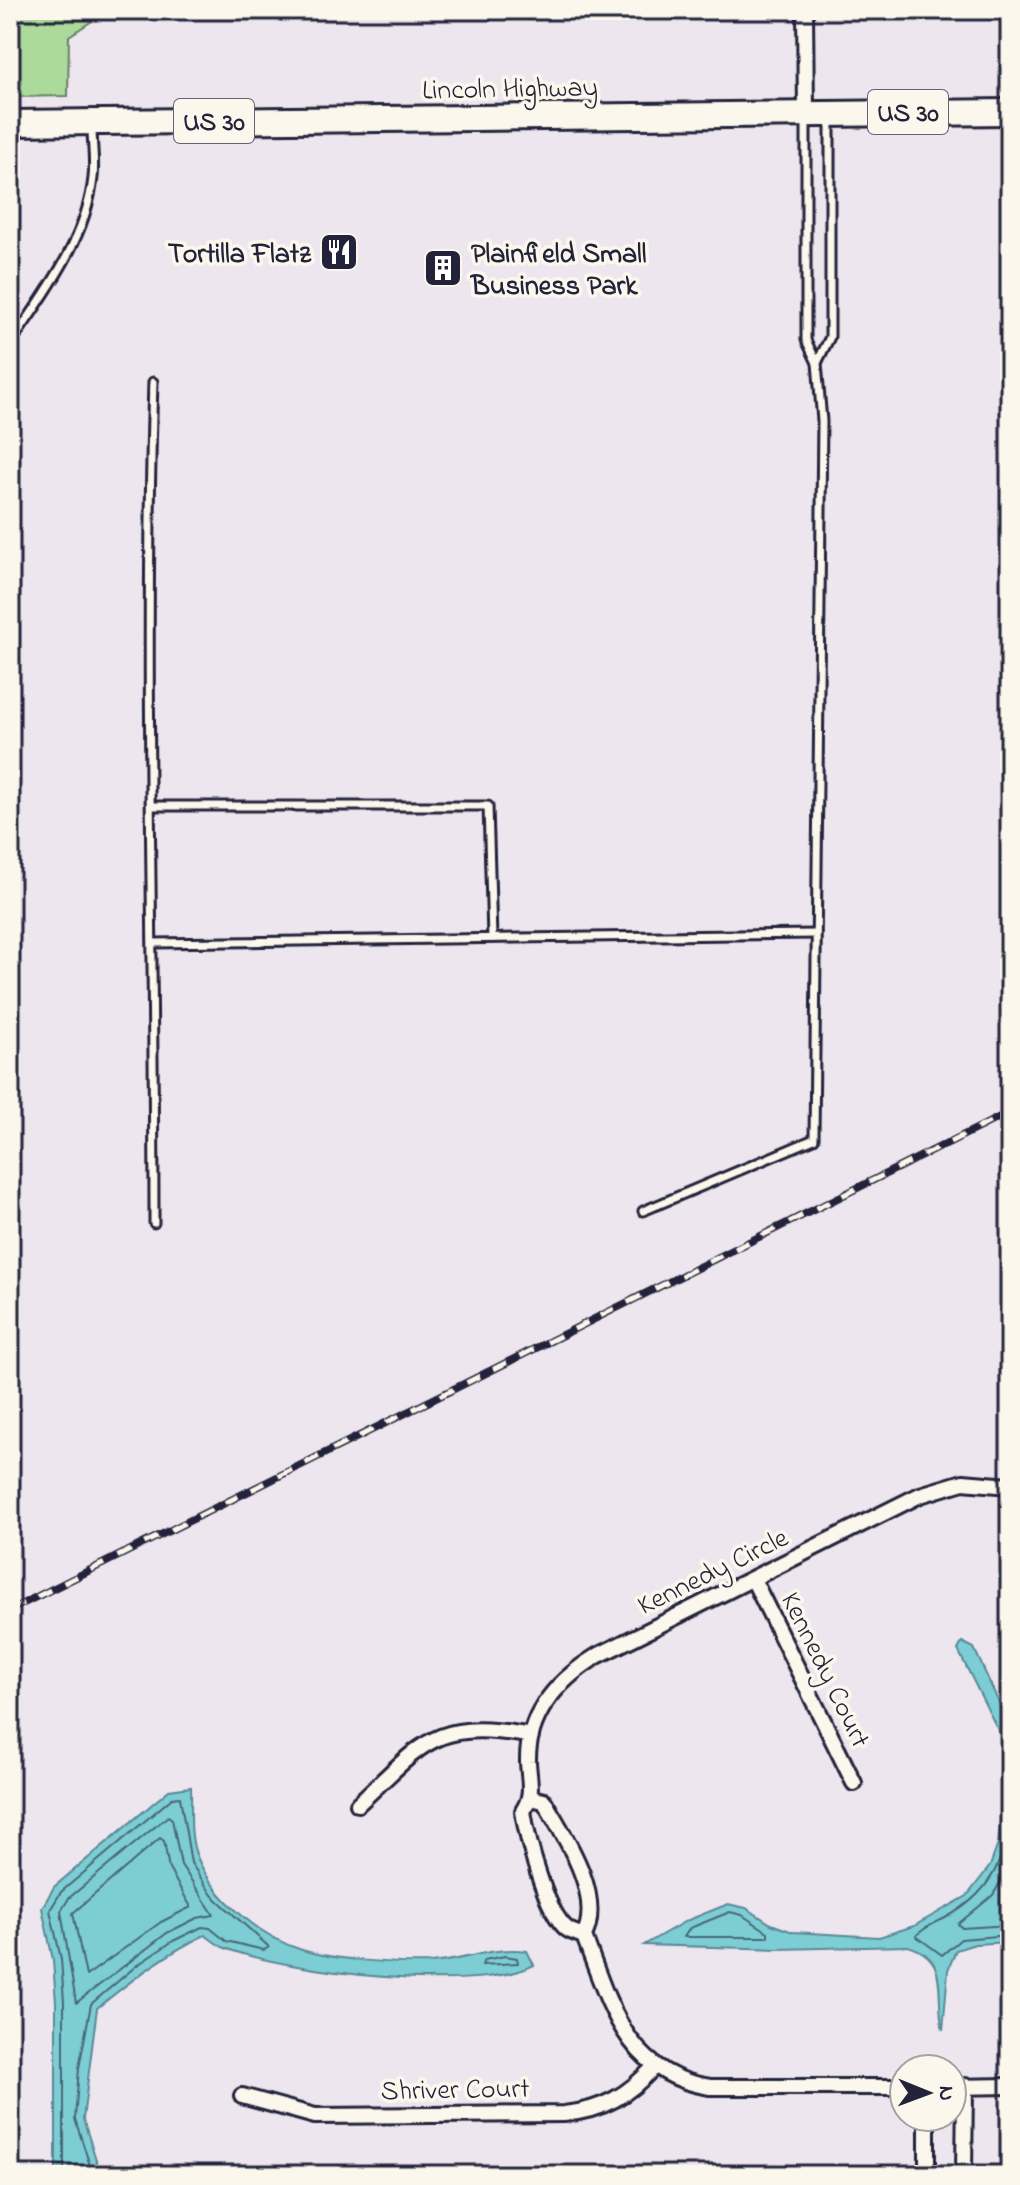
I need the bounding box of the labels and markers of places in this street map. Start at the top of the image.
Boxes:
restaurant icon: Tortilla Flatz [318,231,360,273]
place label: Tortilla Flatz [168,235,312,276]
place label: Plainfield Small Business Park [469,235,647,308]
building icon: Plainfield Small Business Park [422,247,464,289]

